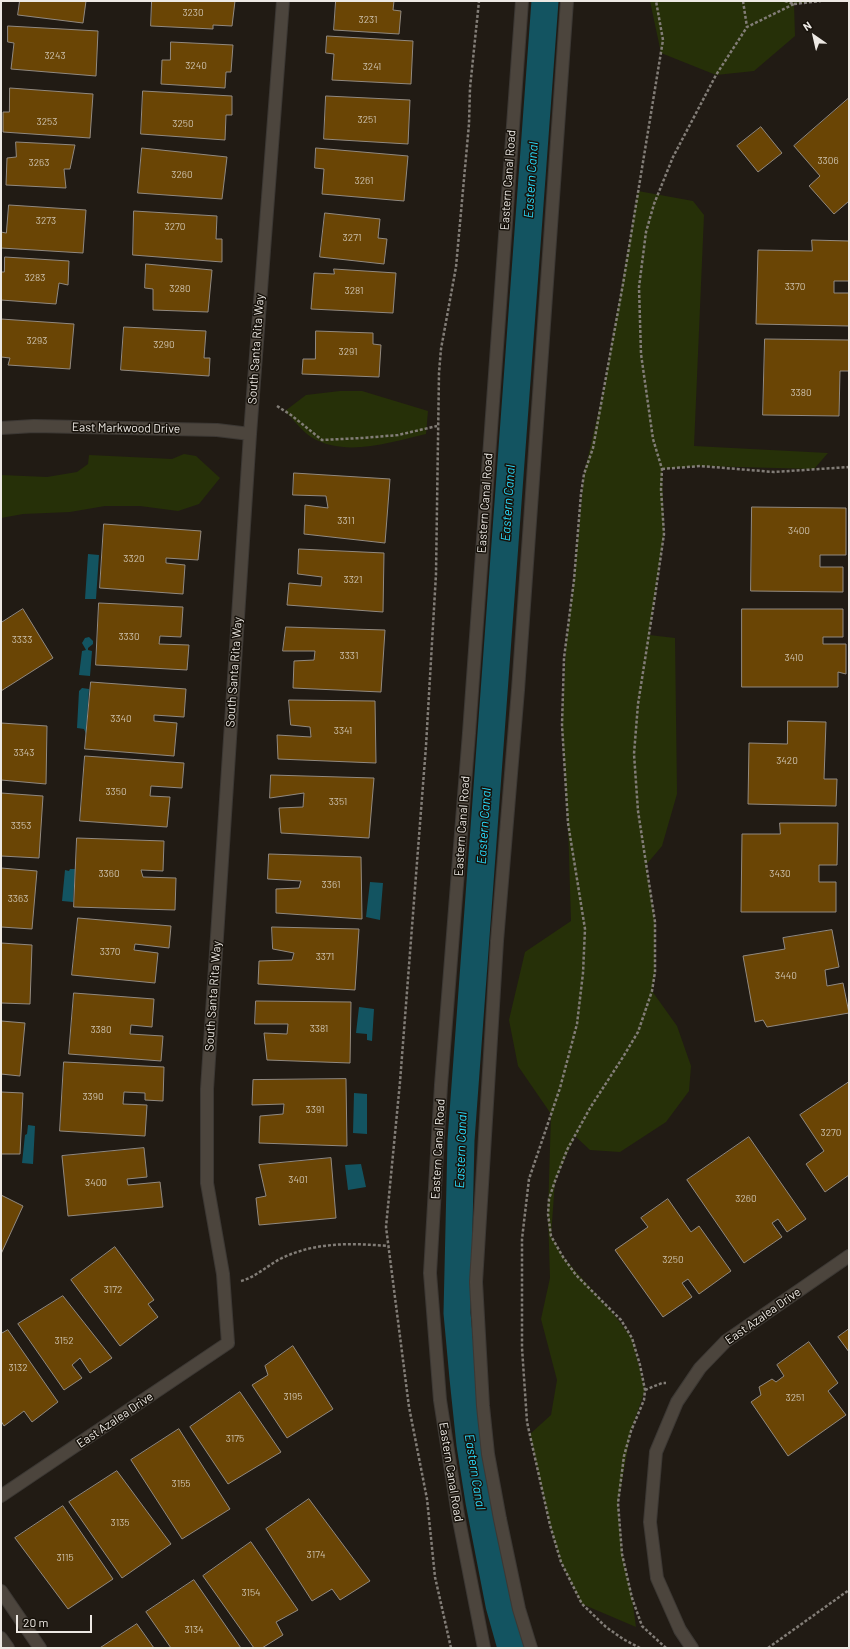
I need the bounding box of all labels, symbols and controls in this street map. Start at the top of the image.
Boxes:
house number: 3230 [182,7,204,19]
house number: 3231 [358,14,378,26]
north arrow [794,16,834,56]
text: N [800,18,814,33]
house number: 3243 [44,50,66,62]
house number: 3240 [185,60,207,72]
house number: 3241 [363,61,381,73]
house number: 3251 [358,114,376,126]
house number: 3253 [37,116,57,128]
house number: 3250 [172,118,194,130]
street label: Eastern Canal Road [497,129,519,231]
water label: Eastern Canal [521,141,541,219]
house number: 3306 [817,155,839,167]
house number: 3263 [29,157,49,169]
house number: 3260 [171,169,193,181]
house number: 3261 [355,175,373,187]
house number: 3273 [36,215,56,227]
house number: 3270 [165,221,185,233]
house number: 3271 [343,232,361,244]
house number: 3283 [25,272,45,284]
house number: 3370 [785,281,805,293]
house number: 3280 [169,283,191,295]
house number: 3281 [345,285,363,297]
street label: South Santa Rita Way [245,293,267,405]
house number: 3293 [27,335,47,347]
house number: 3290 [153,339,175,351]
house number: 3291 [338,346,358,358]
house number: 3380 [790,387,812,399]
street label: East Markwood Drive [72,420,180,436]
street label: Eastern Canal Road [474,452,496,554]
water label: Eastern Canal [498,464,518,542]
house number: 3311 [337,515,355,527]
house number: 3400 [788,525,810,537]
house number: 3320 [123,553,145,565]
house number: 3321 [343,574,363,586]
street label: South Santa Rita Way [223,616,245,728]
house number: 3330 [118,631,140,643]
house number: 3333 [12,634,32,646]
house number: 3331 [340,650,358,662]
house number: 3410 [785,652,803,664]
house number: 3340 [110,713,132,725]
house number: 3341 [334,725,352,737]
house number: 3343 [14,747,34,759]
house number: 3420 [776,755,798,767]
street label: Eastern Canal Road [451,775,473,877]
house number: 3350 [105,786,127,798]
water label: Eastern Canal [474,787,494,865]
house number: 3351 [329,796,347,808]
house number: 3353 [11,820,31,832]
house number: 3360 [98,868,120,880]
house number: 3430 [769,868,791,880]
house number: 3361 [322,879,340,891]
house number: 3363 [8,893,28,905]
street label: South Santa Rita Way [202,940,224,1052]
house number: 3370 [100,946,120,958]
house number: 3371 [316,951,334,963]
house number: 3440 [775,970,797,982]
house number: 3381 [310,1023,328,1035]
house number: 3380 [90,1024,112,1036]
house number: 3390 [82,1091,104,1103]
street label: Eastern Canal Road [428,1098,448,1200]
house number: 3391 [306,1104,324,1116]
water label: Eastern Canal [452,1111,470,1189]
house number: 3270 [821,1127,841,1139]
house number: 3401 [288,1174,308,1186]
house number: 3400 [85,1177,107,1189]
house number: 3260 [735,1193,757,1205]
house number: 3250 [662,1254,684,1266]
house number: 3172 [104,1284,122,1296]
street label: East Azalea Drive [722,1285,804,1347]
house number: 3152 [54,1335,74,1347]
house number: 3132 [8,1362,28,1374]
street label: East Azalea Drive [74,1389,156,1451]
house number: 3195 [284,1391,302,1403]
house number: 3251 [786,1392,804,1404]
street label: Eastern Canal Road [436,1421,466,1523]
house number: 3175 [226,1433,244,1445]
water label: Eastern Canal [461,1433,489,1511]
house number: 3155 [172,1478,190,1490]
house number: 3135 [111,1517,129,1529]
house number: 3174 [307,1549,325,1561]
house number: 3115 [56,1552,74,1564]
house number: 3154 [241,1587,261,1599]
scale bar [18,1607,94,1633]
text: 20 m [23,1615,49,1629]
house number: 3134 [184,1624,204,1636]

